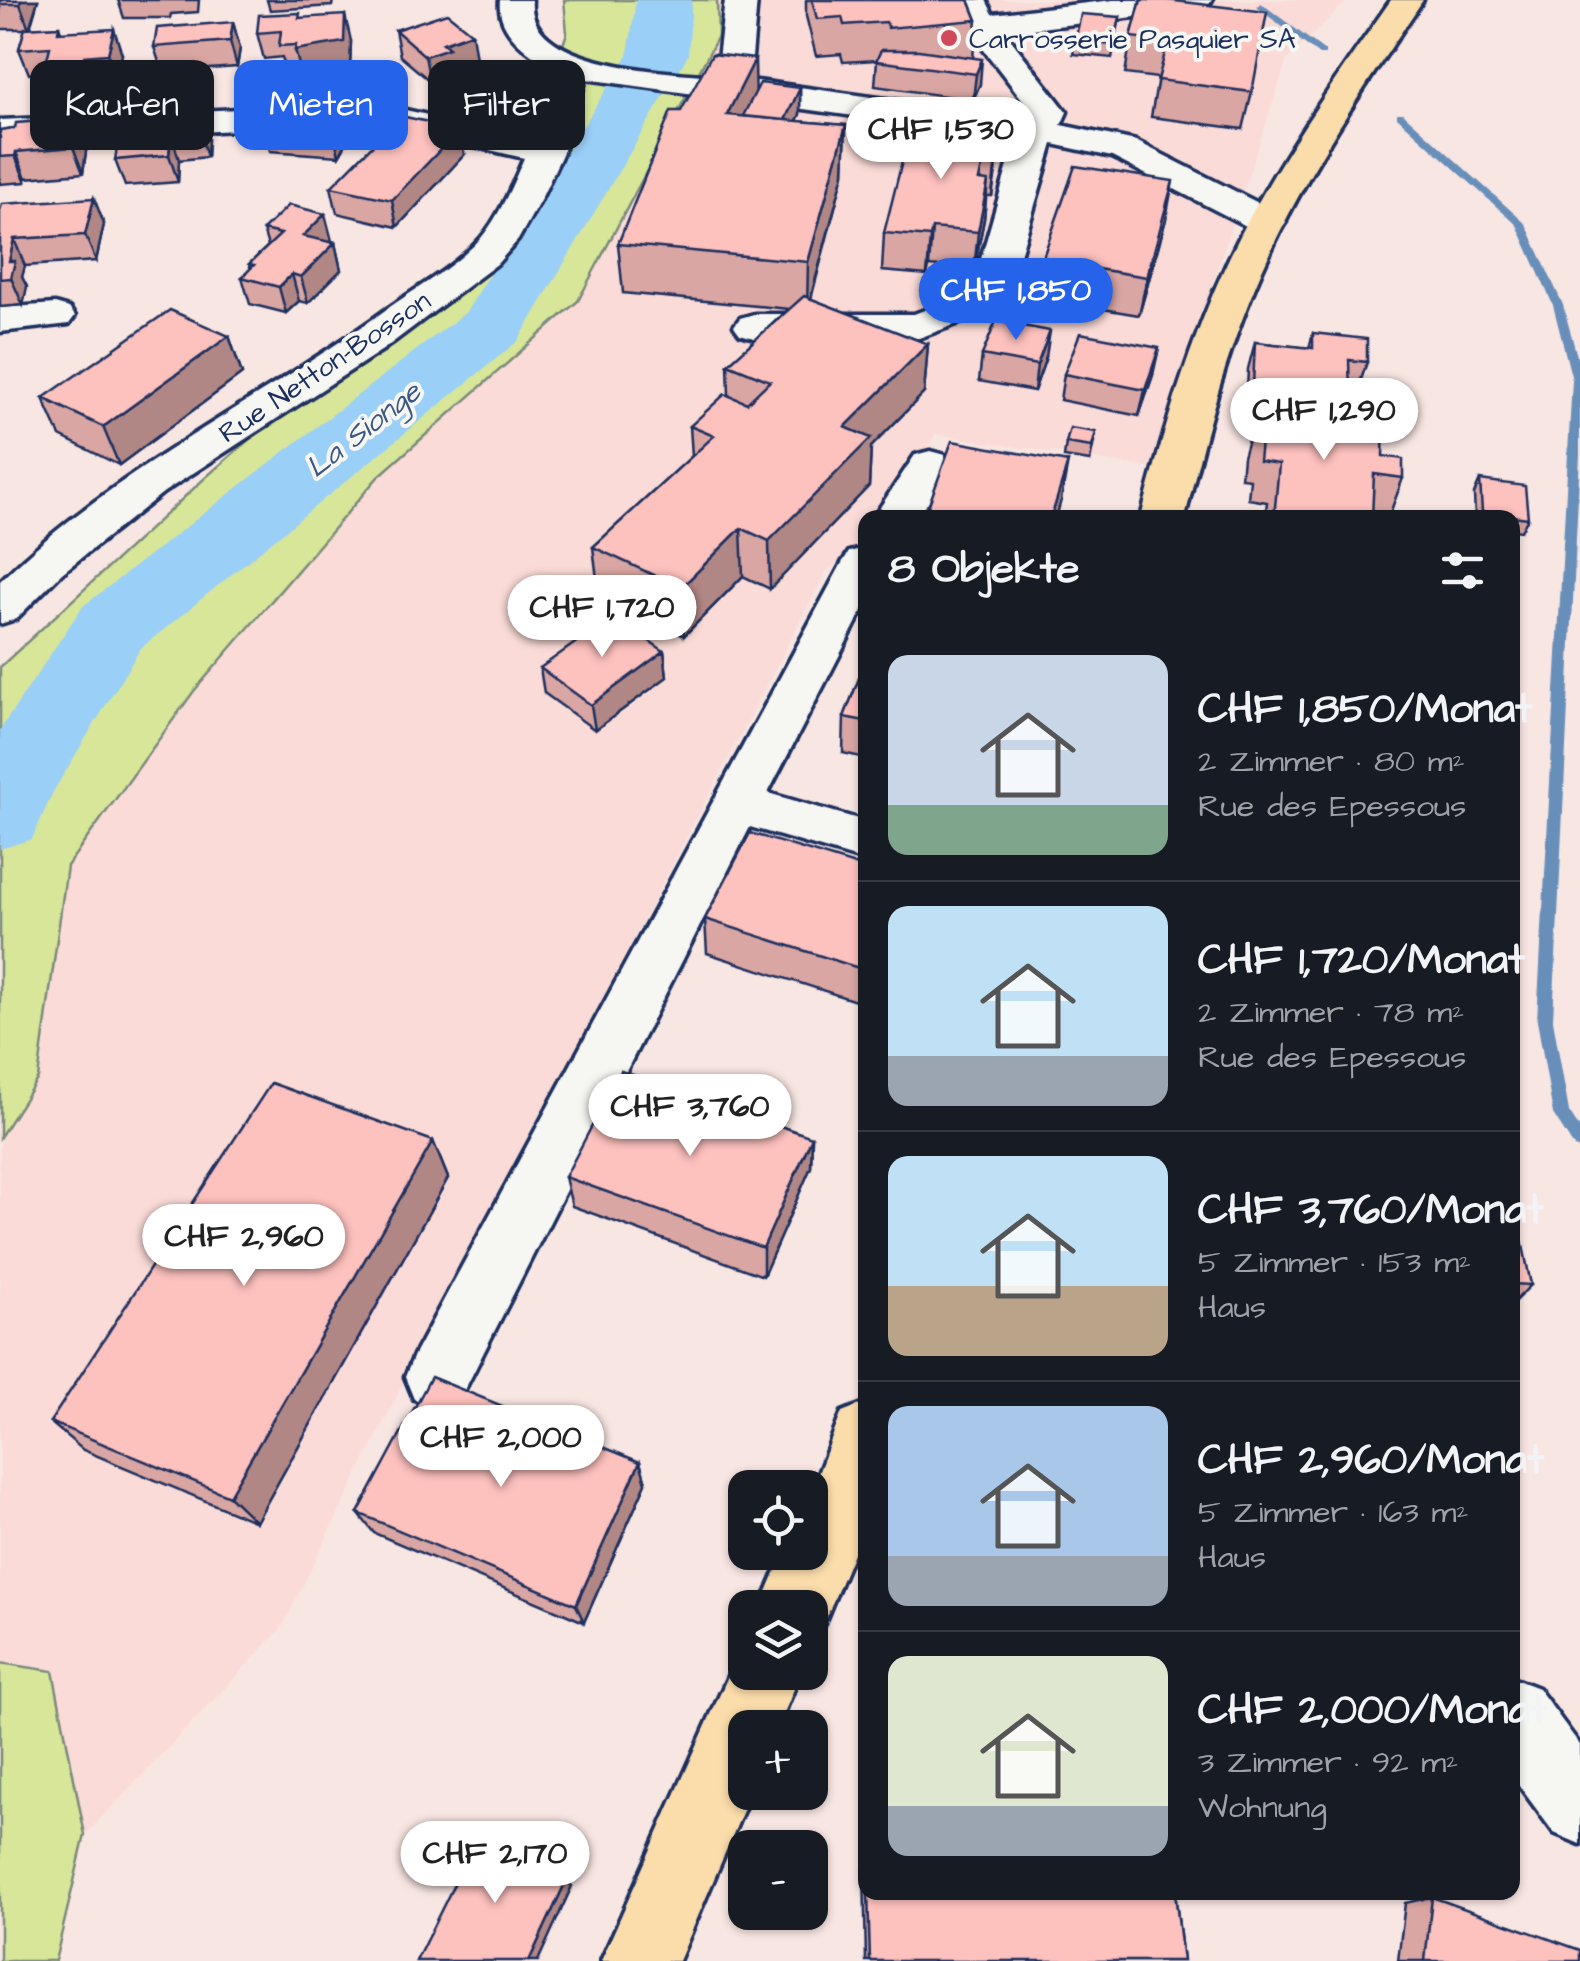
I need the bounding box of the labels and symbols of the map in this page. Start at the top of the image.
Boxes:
place label: Carrosserie Pasquier SA [969,20,1296,59]
marker: Carrosserie Pasquier SA [938,27,960,49]
pin: CHF 1,530 [827,97,1055,182]
pin: CHF 1,850 [902,258,1130,343]
street label: Rue Netton-Bosson [211,282,438,453]
water label: La Sionge [297,370,432,489]
pin: CHF 1,290 [1210,378,1438,463]
pin: CHF 1,720 [488,575,716,660]
pin: CHF 3,760 [576,1074,804,1159]
pin: CHF 2,960 [130,1204,358,1289]
pin: CHF 2,000 [387,1405,615,1490]
pin: CHF 2,170 [381,1821,609,1906]

